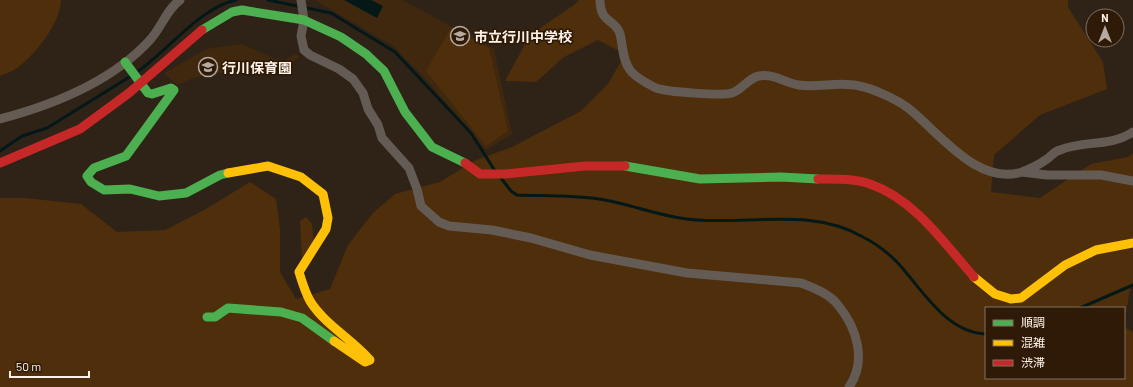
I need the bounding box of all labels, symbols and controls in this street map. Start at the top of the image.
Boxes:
north arrow [1085,8,1125,48]
text: N [1101,11,1109,24]
school or university icon: 市立行川中学校 [449,25,471,47]
place label: 市立行川中学校 [474,28,572,45]
school or university icon: 行川保育園 [197,56,219,78]
place label: 行川保育園 [222,59,292,76]
legend [985,307,1125,379]
text: 順調 [1021,315,1045,329]
text: 混雑 [1021,335,1045,349]
scale bar [10,353,89,379]
text: 渋滞 [1021,355,1045,369]
text: 50 m [16,359,41,373]

